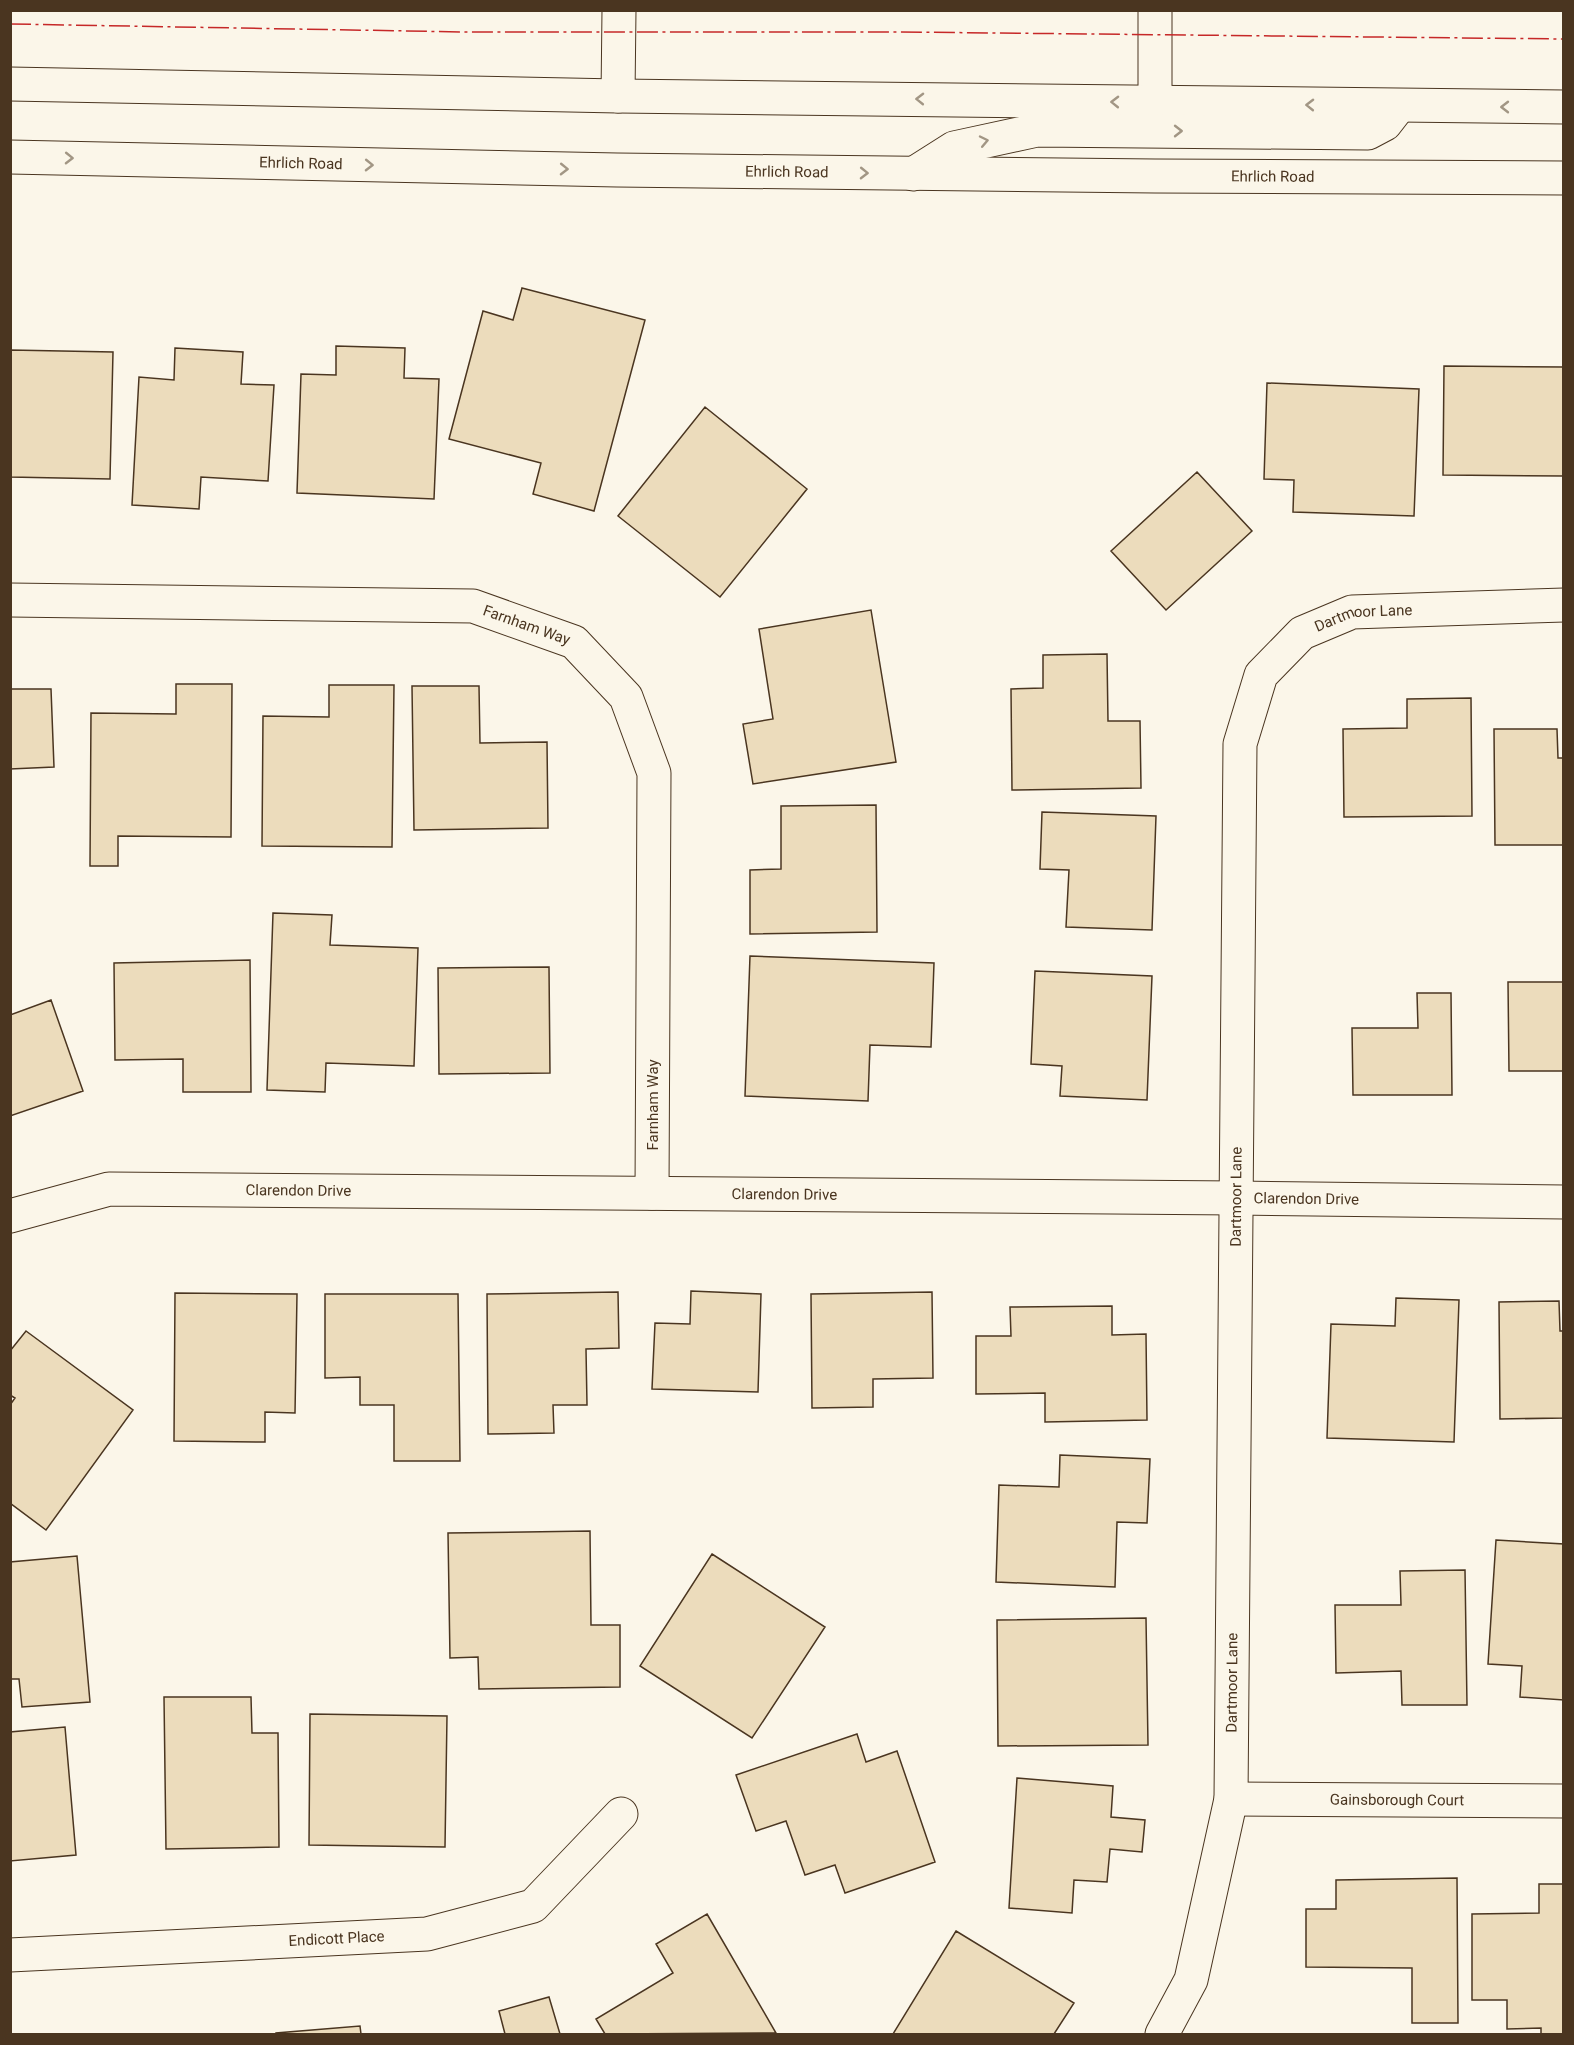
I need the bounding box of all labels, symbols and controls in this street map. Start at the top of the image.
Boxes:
one-way arrow [916,93,925,106]
one-way arrow [1111,96,1120,108]
one-way arrow [1306,98,1315,111]
one-way arrow [1501,101,1510,113]
one-way arrow [1174,125,1183,137]
one-way arrow [979,135,989,148]
one-way arrow [64,152,73,164]
street label: Ehrlich Road [259,153,343,173]
one-way arrow [364,158,373,171]
street label: Ehrlich Road [745,162,829,181]
one-way arrow [559,163,568,175]
one-way arrow [859,167,868,179]
street label: Ehrlich Road [1231,167,1315,186]
street label: Farnham Way [481,601,573,649]
street label: Dartmoor Lane [1312,601,1413,636]
street label: Farnham Way [644,1059,662,1151]
street label: Dartmoor Lane [1227,1147,1246,1247]
street label: Clarendon Drive [246,1181,351,1200]
street label: Clarendon Drive [731,1185,837,1204]
street label: Clarendon Drive [1253,1189,1359,1208]
street label: Dartmoor Lane [1223,1633,1241,1733]
street label: Gainsborough Court [1330,1791,1464,1809]
street label: Endicott Place [288,1927,385,1950]

